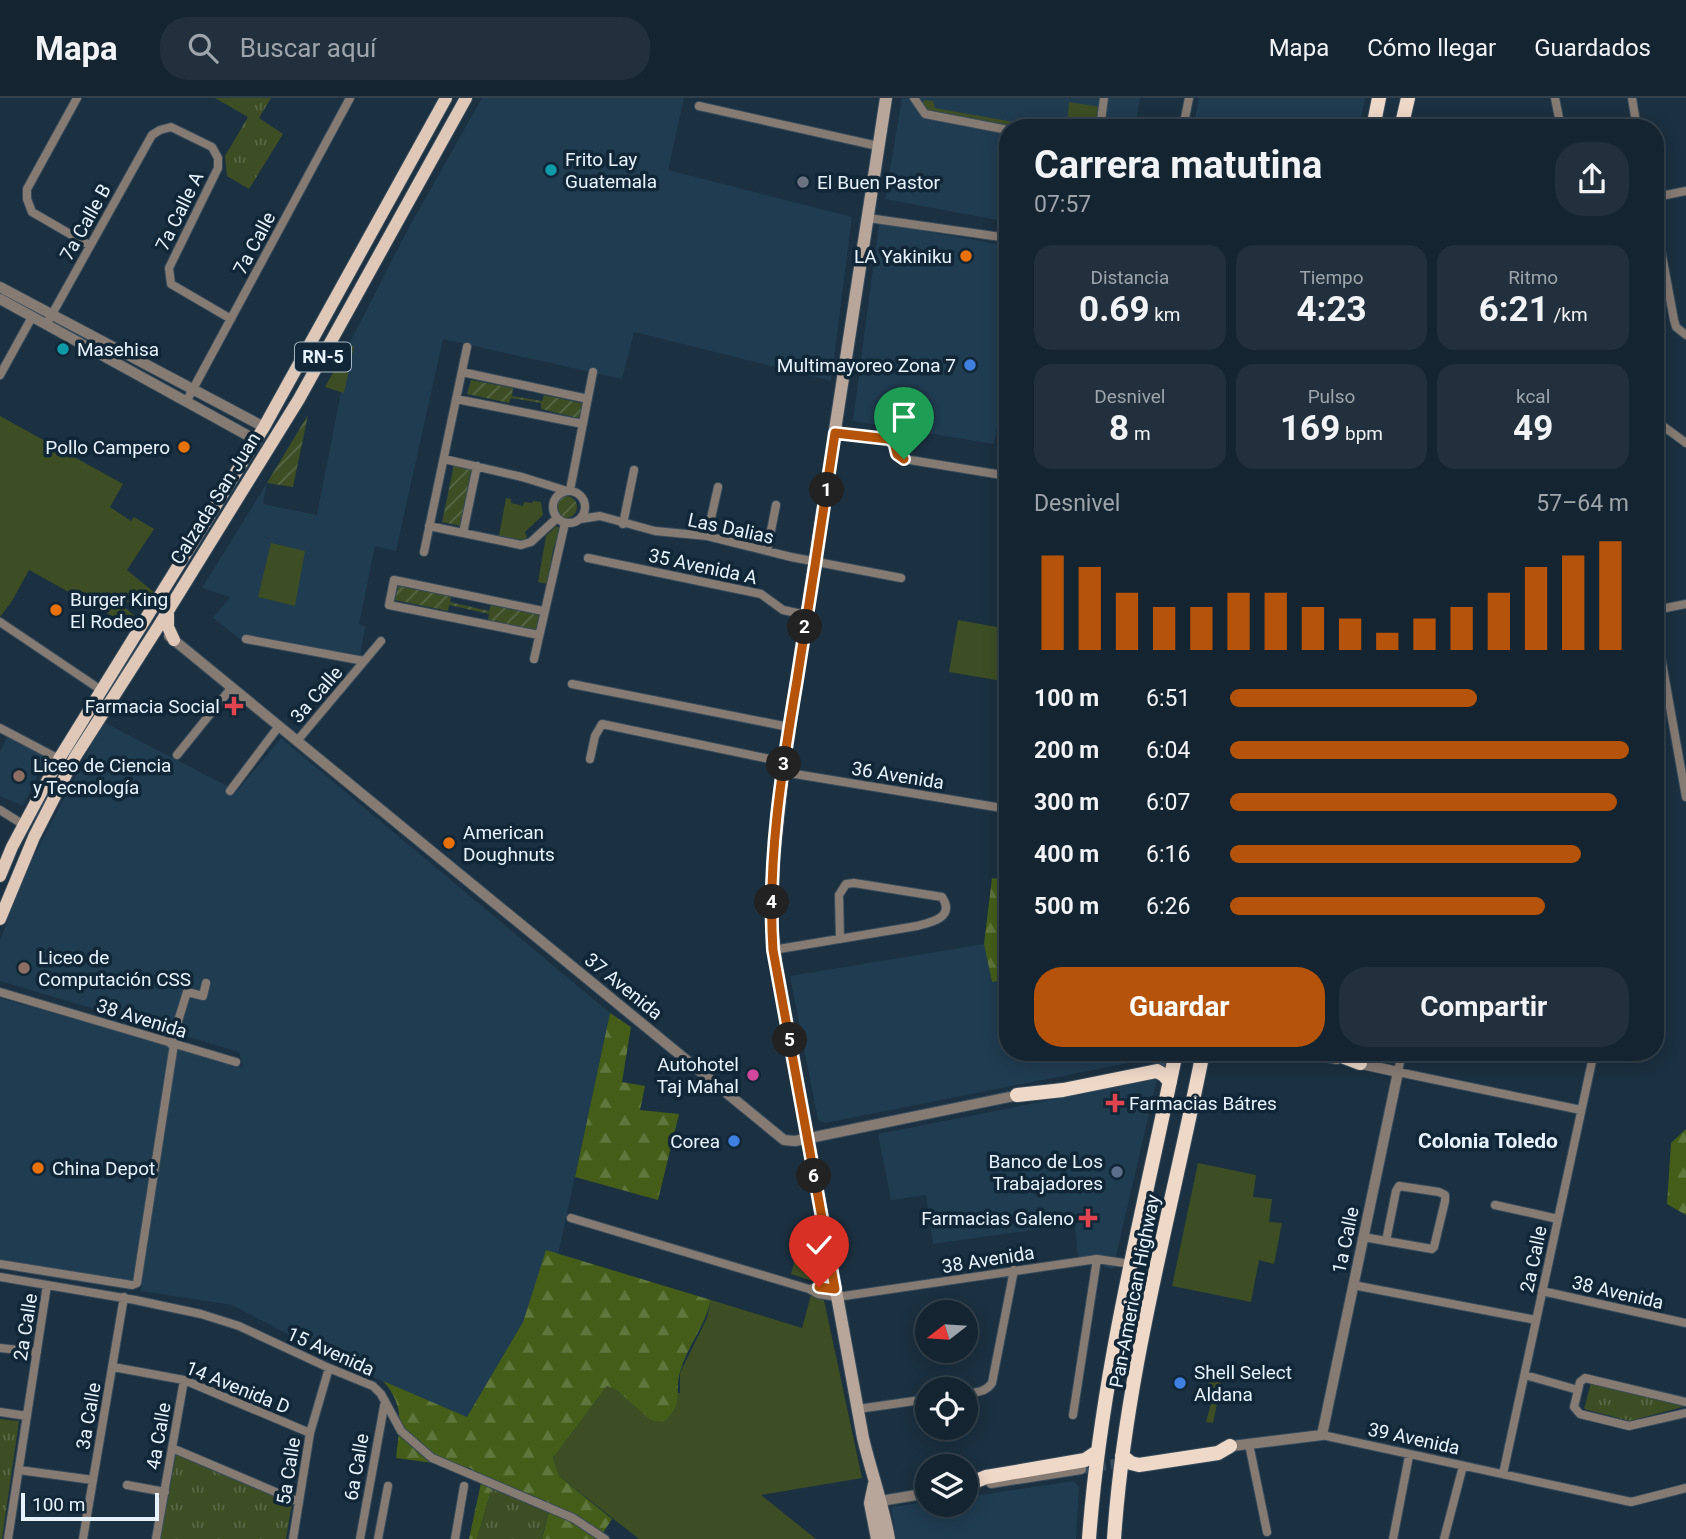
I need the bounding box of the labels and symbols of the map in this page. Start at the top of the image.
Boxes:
place label: Frito Lay Guatemala [565,148,657,193]
marker: Frito Lay Guatemala [543,162,559,178]
street label: 7a Calle A [151,168,209,254]
place label: El Buen Pastor [817,171,941,194]
marker: El Buen Pastor [795,174,811,190]
street label: 7a Calle B [55,180,116,265]
street label: 7a Calle [228,208,280,279]
place label: LA Yakiniku [854,245,952,268]
marker: LA Yakiniku [958,248,974,264]
place label: Masehisa [77,338,159,361]
marker: Masehisa [55,341,71,357]
road number: RN-5 [295,342,351,372]
place label: Multimayoreo Zona 7 [777,354,956,377]
marker: Multimayoreo Zona 7 [962,357,978,373]
pin [874,387,934,459]
street label: Calzada San Juan [166,428,265,569]
place label: Pollo Campero [45,436,170,459]
marker: Pollo Campero [176,439,192,455]
pin: 1 [810,472,844,508]
street label: Las Dalias [686,508,776,549]
street label: 35 Avenida A [646,544,760,589]
place label: Burger King El Rodeo [70,588,168,633]
marker: Burger King El Rodeo [48,602,64,618]
pin: 2 [788,610,822,644]
street label: 3a Calle [285,661,347,727]
place label: Farmacia Social [85,695,220,718]
marker: Farmacia Social [226,698,242,714]
pin: 3 [766,746,802,782]
place label: Liceo de Ciencia y Tecnología [33,754,171,799]
street label: 36 Avenida [850,757,946,794]
marker: Liceo de Ciencia y Tecnología [11,768,27,784]
place label: American Doughnuts [463,821,555,866]
marker: American Doughnuts [441,835,457,851]
pin: 4 [754,884,790,920]
place label: Liceo de Computación CSS [38,946,191,991]
street label: 37 Avenida [580,948,667,1025]
marker: Liceo de Computación CSS [16,960,32,976]
street label: 38 Avenida [94,994,190,1043]
pin: 5 [772,1023,808,1058]
place label: Autohotel Taj Mahal [657,1053,739,1098]
marker: Autohotel Taj Mahal [745,1067,761,1083]
place label: Farmacias Bátres [1129,1092,1277,1115]
marker: Farmacias Bátres [1107,1095,1123,1111]
district label: Colonia Toledo [1418,1129,1558,1153]
place label: Corea [670,1130,720,1153]
marker: Corea [726,1133,742,1149]
place label: Banco de Los Trabajadores [988,1150,1103,1195]
place label: China Depot [52,1157,155,1180]
pin: 6 [796,1158,832,1194]
marker: China Depot [30,1160,46,1176]
marker: Banco de Los Trabajadores [1109,1164,1125,1180]
street label: Pan-American Highway [1104,1192,1165,1390]
street label: 1a Calle [1327,1205,1364,1276]
place label: Farmacias Galeno [921,1207,1074,1230]
marker: Farmacias Galeno [1080,1210,1096,1226]
pin [789,1215,849,1287]
street label: 2a Calle [1515,1224,1552,1295]
street label: 38 Avenida [940,1241,1036,1278]
street label: 38 Avenida [1570,1271,1666,1314]
street label: 2a Calle [9,1292,42,1362]
north arrow [915,1300,978,1363]
street label: 15 Avenida [283,1322,378,1381]
street label: 14 Avenida D [182,1356,293,1419]
place label: Shell Select Aldana [1194,1361,1292,1406]
marker: Shell Select Aldana [1172,1375,1188,1391]
street label: 3a Calle [71,1381,106,1451]
street label: 4a Calle [141,1401,176,1471]
street label: 39 Avenida [1366,1418,1462,1459]
street label: 6a Calle [339,1432,374,1502]
street label: 5a Calle [272,1436,305,1506]
scale bar [21,1490,159,1522]

